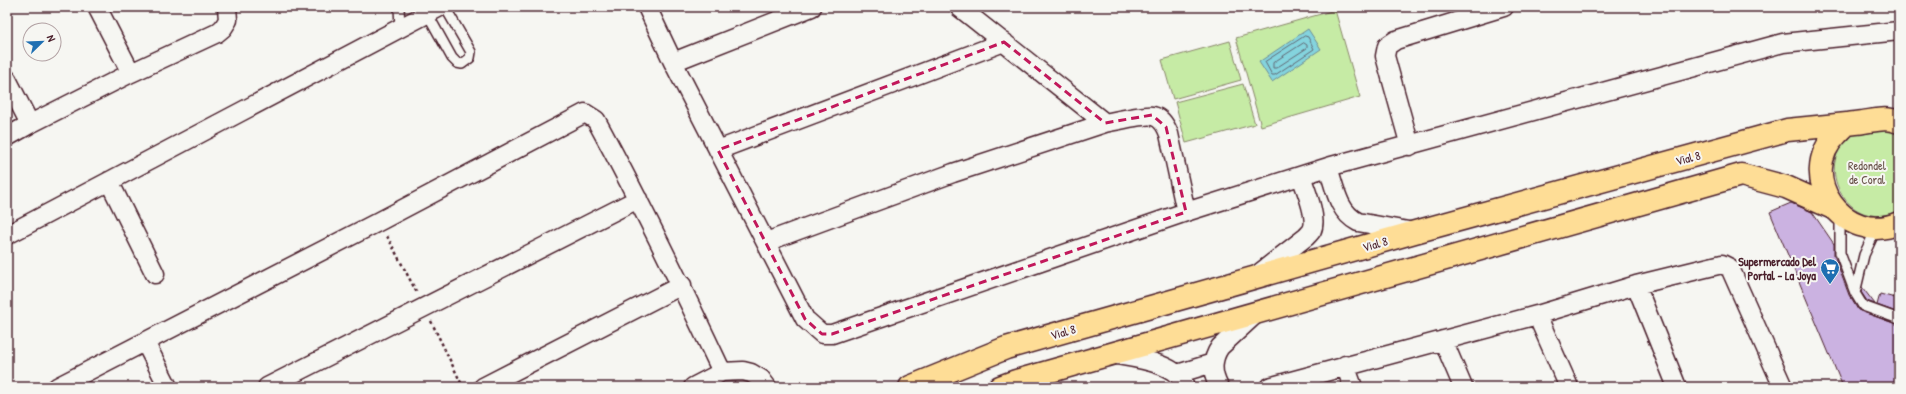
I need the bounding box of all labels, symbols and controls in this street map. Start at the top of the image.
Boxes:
north arrow [22,22,62,62]
text: N [44,33,59,44]
street label: Vial 8 [1674,147,1702,169]
park label: Redondel de Coral [1848,157,1887,188]
street label: Vial 8 [1360,232,1390,256]
place label: Supermercado Del Portal - La Joya [1738,253,1817,285]
supermarket icon: Supermercado Del Portal - La Joya [1819,257,1841,285]
street label: Vial 8 [1048,320,1078,344]

